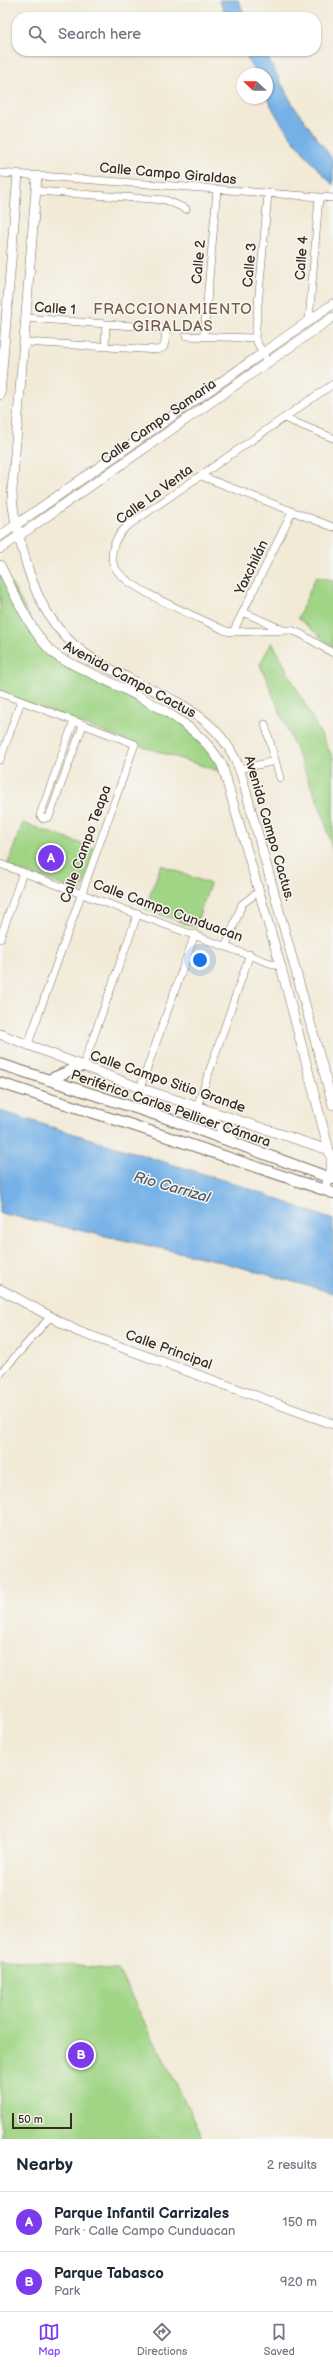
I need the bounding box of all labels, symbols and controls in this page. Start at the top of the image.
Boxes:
search box [12,12,321,56]
icon: search [26,23,48,45]
text: Search here [58,25,141,44]
north arrow [237,68,273,104]
street label: Calle Campo Giraldas [99,159,237,188]
street label: Calle 4 [291,235,312,281]
street label: Calle 2 [188,238,209,285]
street label: Calle 3 [239,242,260,288]
street label: Calle 1 [34,299,76,318]
district label: FRACCIONAMIENTO GIRALDAS [93,300,253,336]
street label: Calle Campo Samaria [97,375,219,468]
street label: Calle La Venta [113,461,196,528]
street label: Yaxchilán [231,537,272,598]
street label: Avenida Campo Cactus [61,637,199,722]
street label: Avenida Campo Cactus. [241,754,298,903]
street label: Calle Campo Teapa [56,783,115,905]
pin: A [38,843,64,873]
street label: Calle Campo Cunduacan [91,875,245,946]
your location [190,950,210,970]
street label: Calle Campo Sitio Grande [88,1047,248,1116]
street label: Periférico Carlos Pellicer Cámara [69,1066,273,1151]
water label: Rio Carrizal [131,1167,213,1208]
street label: Calle Principal [123,1326,215,1373]
pin: B [68,2040,94,2070]
scale bar [12,2111,72,2130]
text: 50 m [18,2113,43,2126]
text: Nearby [16,2155,73,2175]
text: 2 results [267,2157,317,2173]
text: Parque Infantil Carrizales [54,2204,229,2223]
text: A [25,2214,33,2230]
text: 150 m [283,2214,317,2230]
text: Park · Calle Campo Cunduacan [54,2223,235,2239]
text: Parque Tabasco [54,2264,164,2283]
text: B [24,2274,34,2290]
text: 920 m [280,2274,317,2290]
text: Park [54,2283,80,2299]
tab: Map [38,2321,60,2358]
tab: Directions [137,2321,187,2358]
tab: Saved [264,2321,295,2358]

